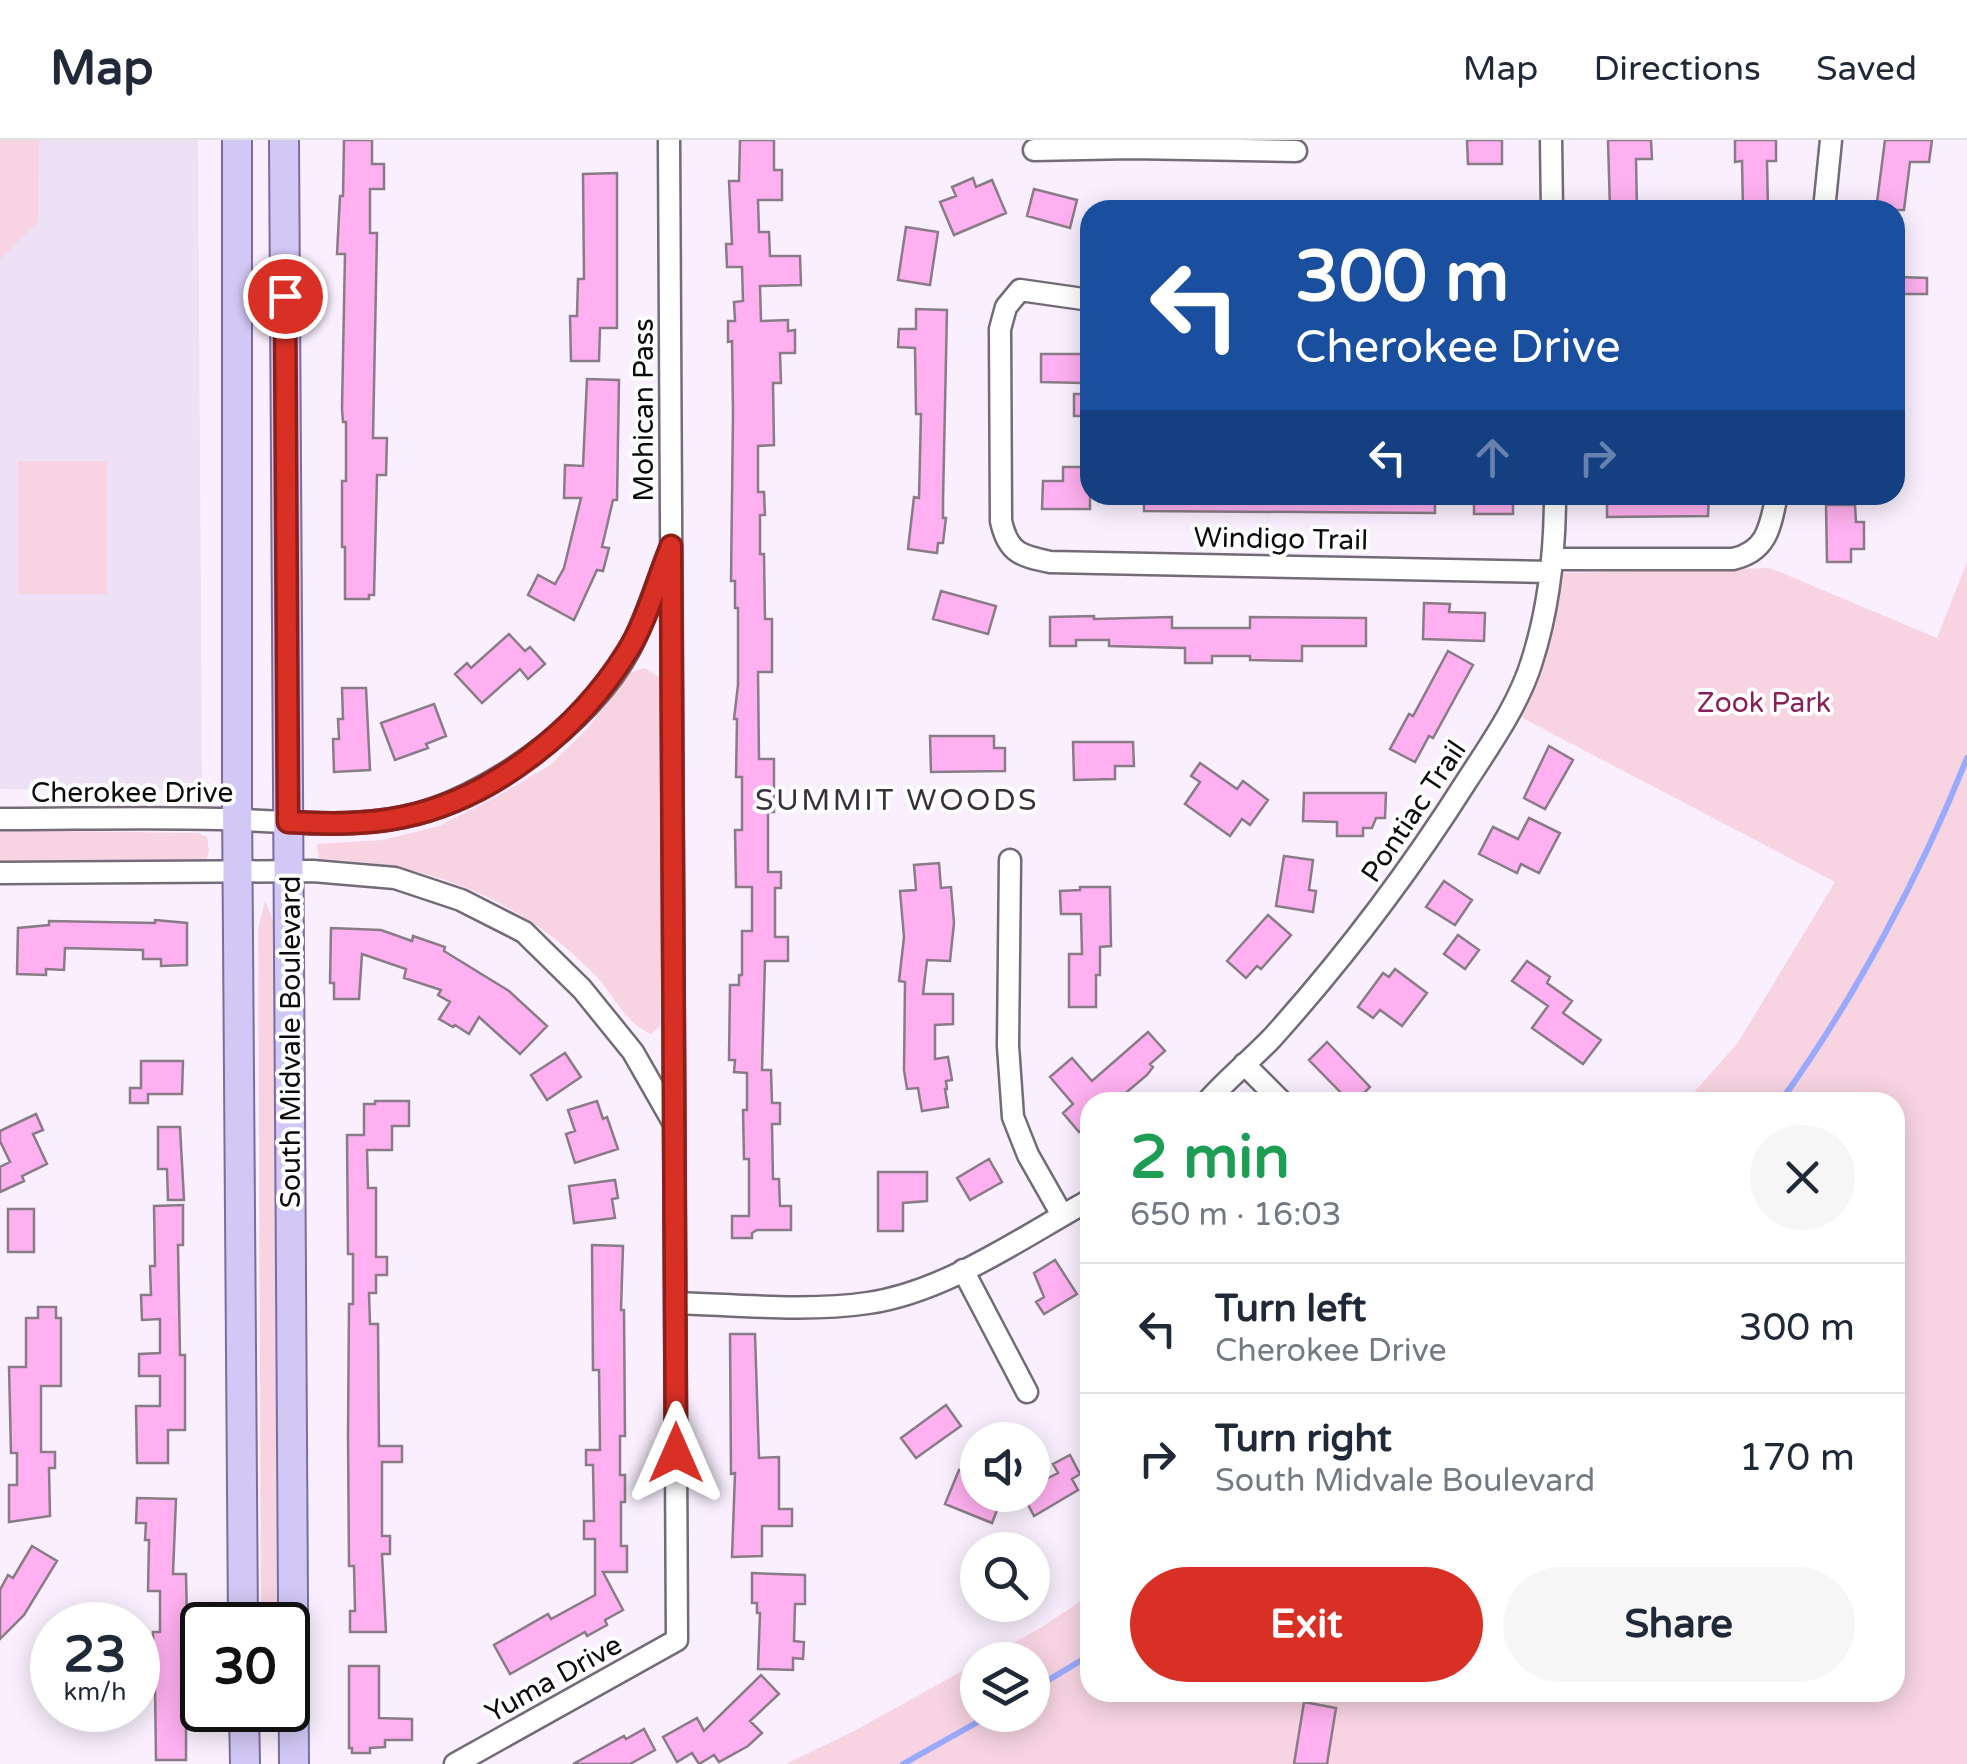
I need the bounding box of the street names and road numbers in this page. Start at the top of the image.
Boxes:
street label: Mohican Pass [627,318,661,502]
street label: Windigo Trail [1193,520,1368,558]
street label: Pontiac Trail [1354,734,1474,889]
street label: Cherokee Drive [31,776,233,810]
street label: South Midvale Boulevard [274,876,308,1208]
street label: Yuma Drive [479,1627,628,1730]

